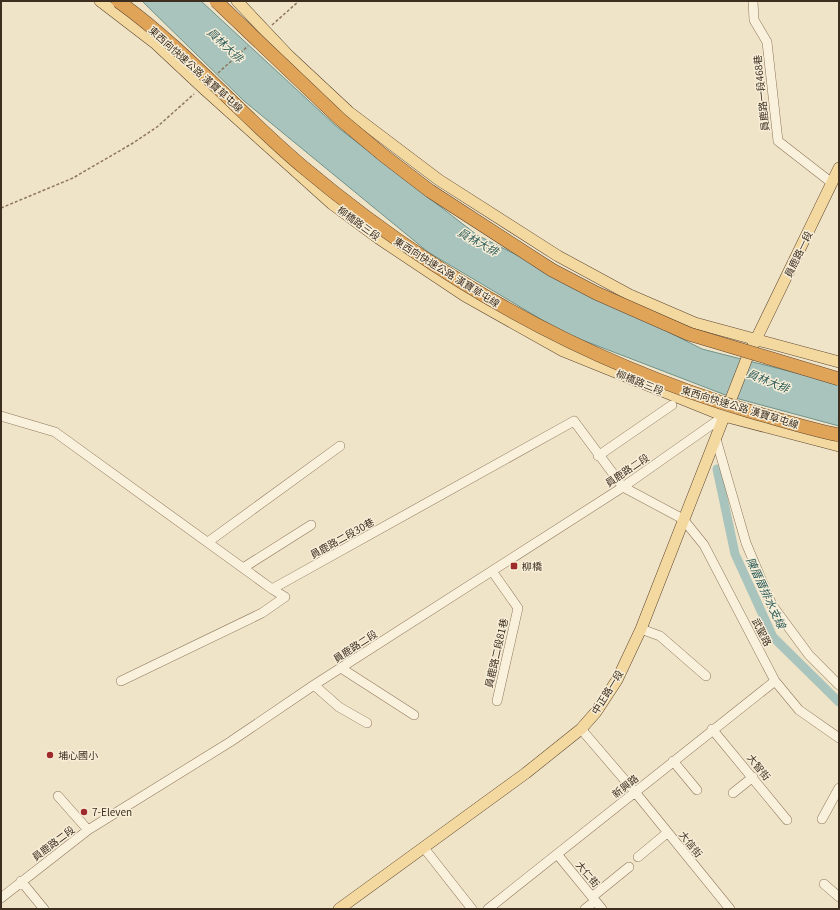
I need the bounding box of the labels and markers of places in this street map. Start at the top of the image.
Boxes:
place label: 柳橋 [522,558,542,573]
marker: 柳橋 [509,561,519,571]
place label: 埔心國小 [58,747,98,762]
marker: 埔心國小 [45,750,55,760]
place label: 7-Eleven [92,804,132,819]
marker: 7-Eleven [79,807,89,817]

